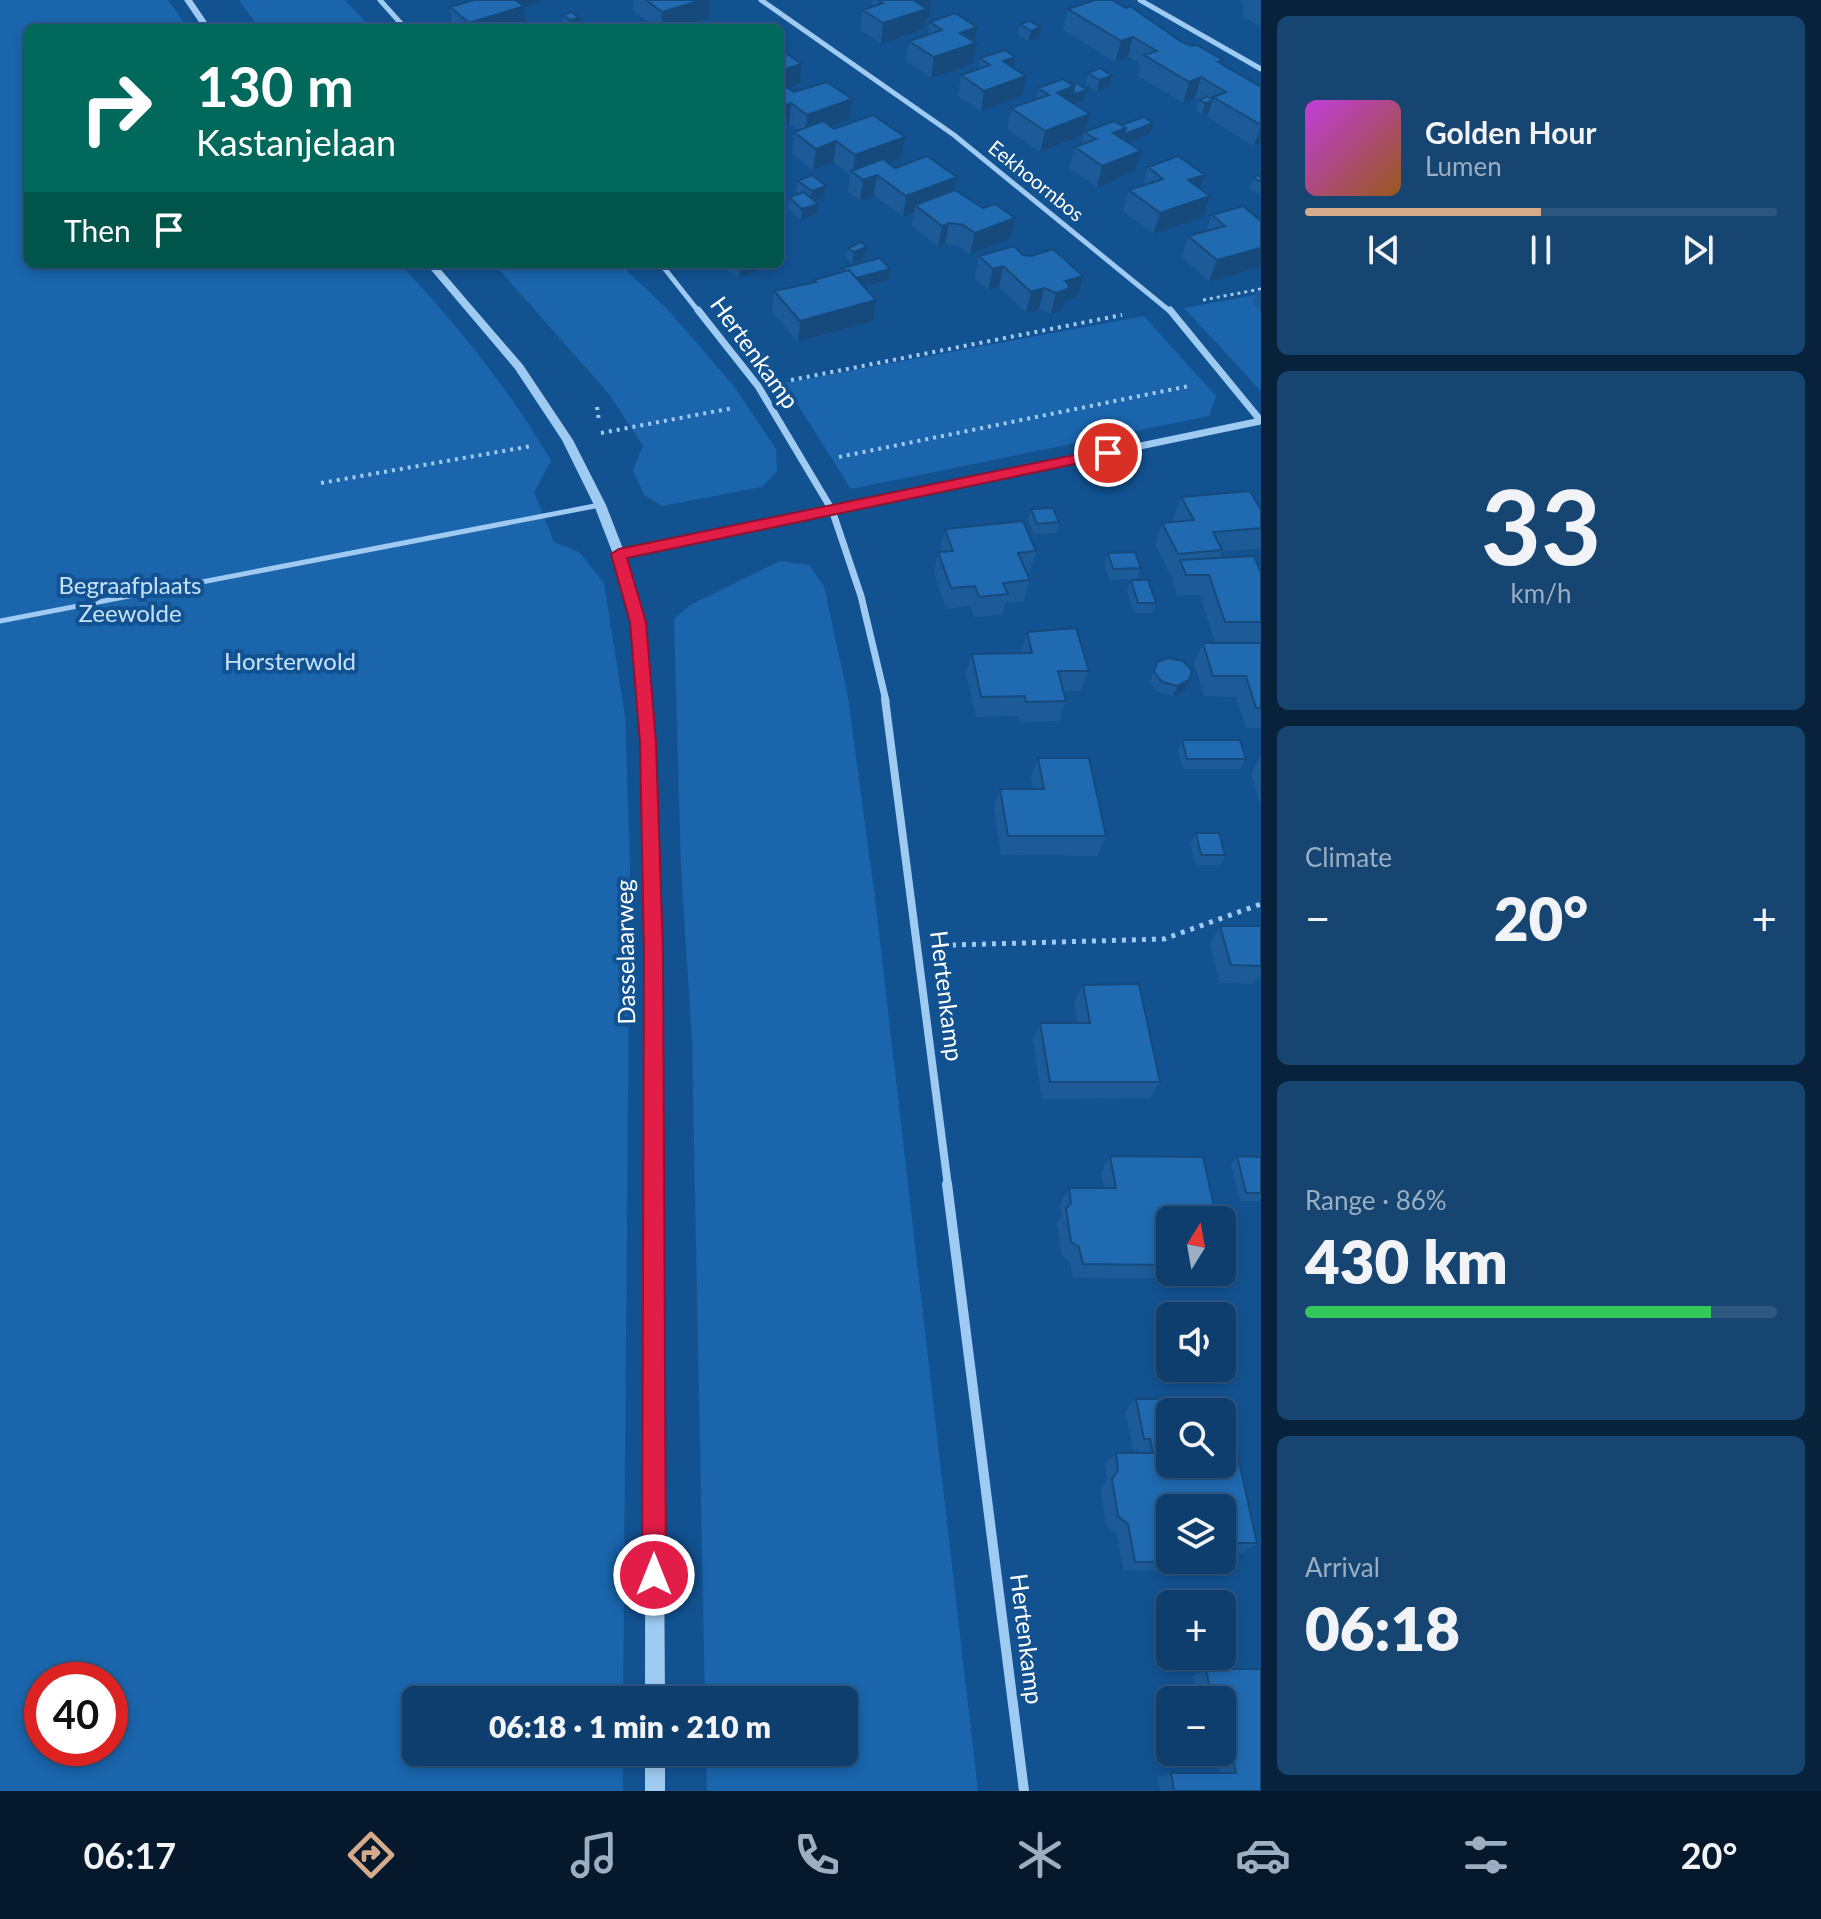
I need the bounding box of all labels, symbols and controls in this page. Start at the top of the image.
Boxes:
text: 130 m [196,52,354,119]
icon: right [64,56,168,160]
text: Golden Hour [1425,114,1597,150]
text: Kastanjelaan [196,120,396,164]
street label: Eekhoornbos [984,135,1089,226]
text: Lumen [1425,150,1502,182]
icon: arrive [147,208,191,252]
text: Then [64,212,131,248]
icon: previous [1362,228,1406,272]
icon: pause [1519,228,1563,272]
icon: next [1676,228,1720,272]
street label: Hertenkamp [705,290,806,414]
pin [1074,419,1142,487]
icon: arrive [1086,431,1130,475]
text: 33 [1481,462,1601,587]
park label: Begraafplaats Zeewolde [59,570,201,627]
text: km/h [1511,577,1571,609]
park label: Horsterwold [224,646,356,675]
text: Climate [1305,841,1392,873]
street label: Dasselaarweg [609,879,640,1025]
text: 20° [1494,882,1588,954]
text: − [1305,892,1331,944]
text: + [1751,892,1777,944]
street label: Hertenkamp [925,929,970,1063]
text: Range · 86% [1305,1184,1447,1216]
north arrow [1156,1206,1236,1286]
map controls [1156,1206,1236,1766]
text: 430 km [1305,1225,1508,1297]
button: sound [1156,1302,1236,1382]
button: search [1156,1398,1236,1478]
button: layers [1156,1494,1236,1574]
position arrow [612,1533,696,1617]
text: Arrival [1305,1551,1380,1583]
street label: Hertenkamp [1005,1572,1050,1706]
button: + [1156,1590,1236,1670]
text: 06:18 [1305,1592,1460,1664]
speed limit sign: 40 [24,1662,128,1766]
button: − [1156,1686,1236,1766]
text: 06:18 · 1 min · 210 m [489,1708,771,1744]
icon: directions [343,1827,399,1883]
icon: music [566,1827,622,1883]
icon: phone [789,1827,845,1883]
icon: climate [1012,1827,1068,1883]
icon: car [1235,1827,1291,1883]
icon: filters [1458,1827,1514,1883]
text: 06:17 [83,1833,176,1877]
text: 20° [1681,1833,1737,1877]

